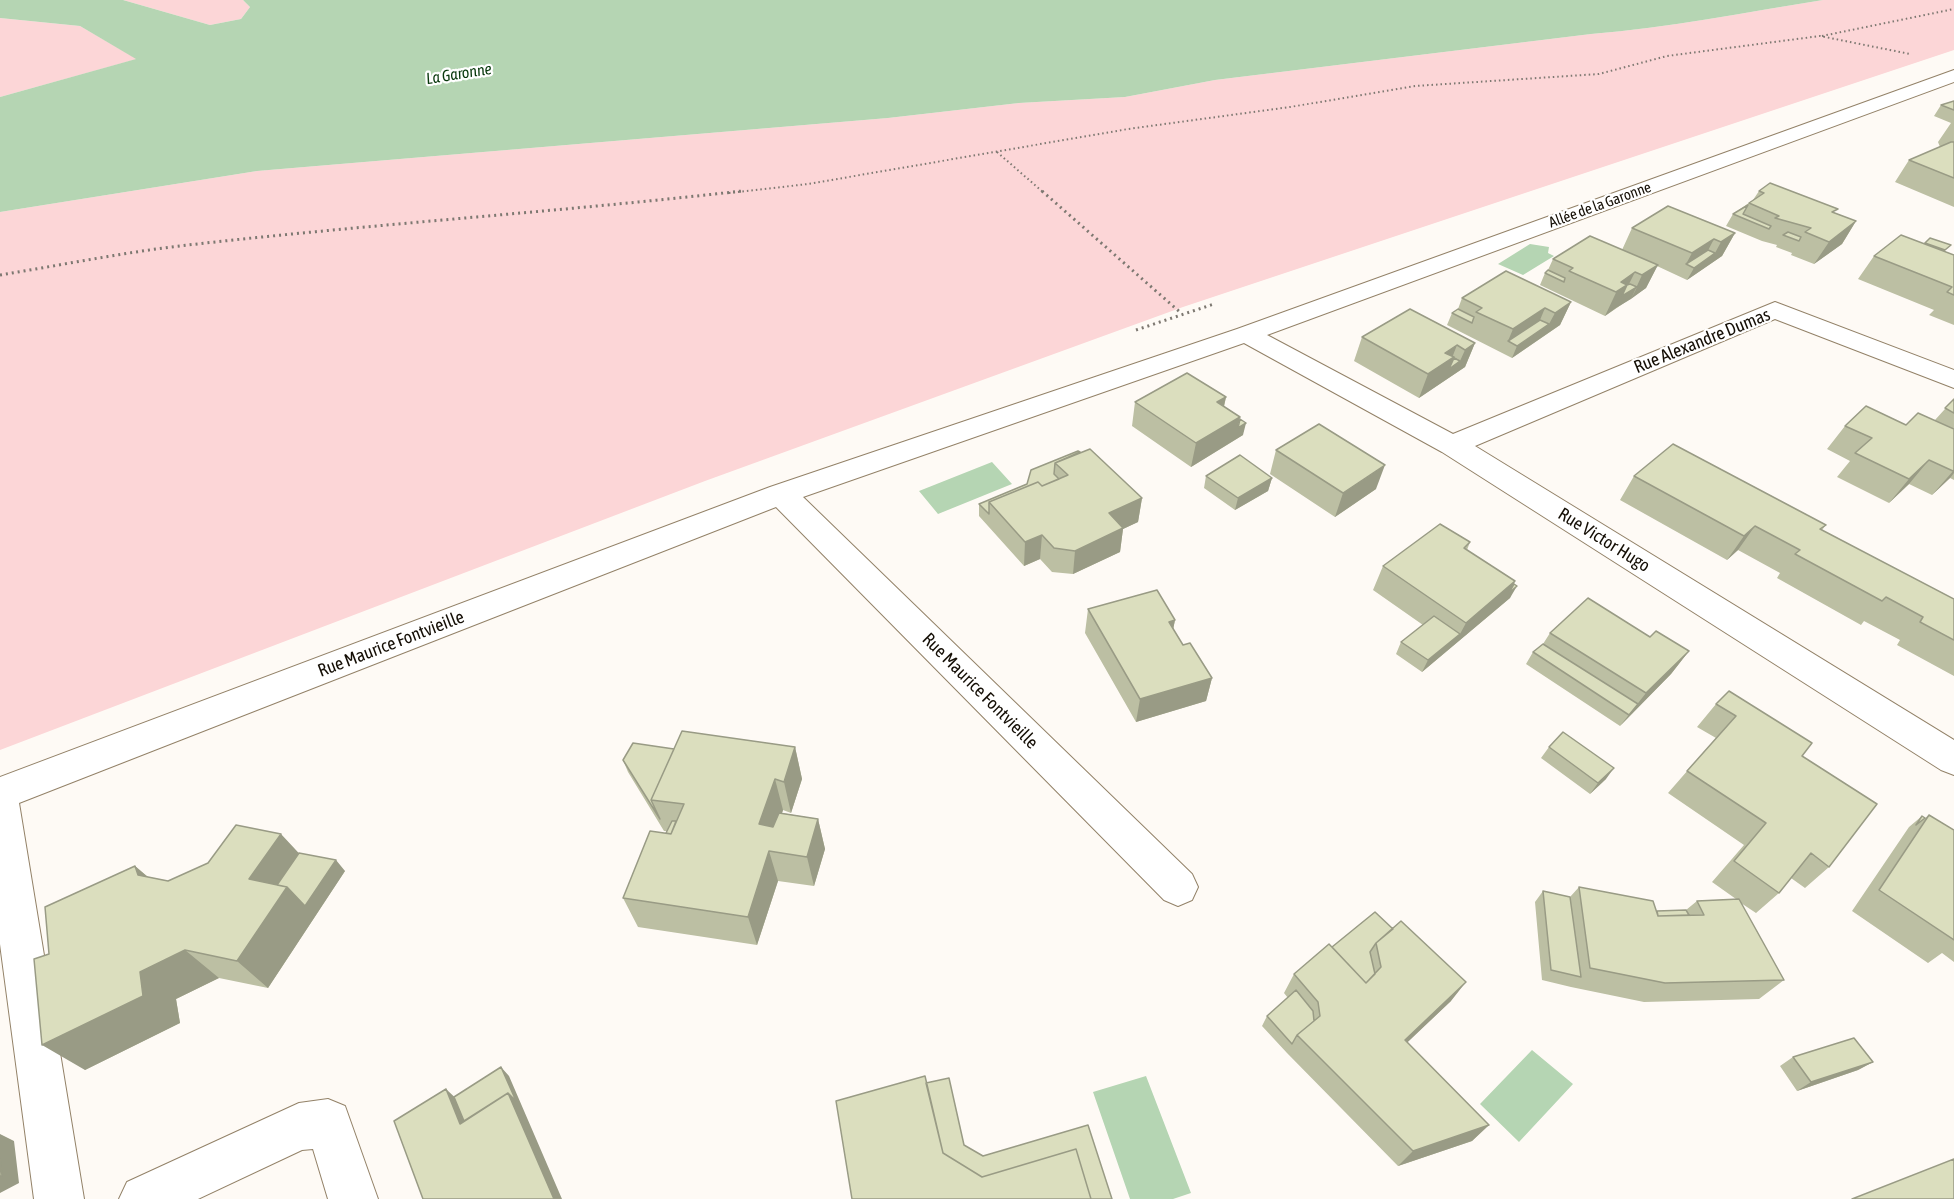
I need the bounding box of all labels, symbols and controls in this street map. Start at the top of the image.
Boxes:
water label: La Garonne [425,59,493,89]
street label: Allée de la Garonne [1546,178,1654,232]
street label: Rue Alexandre Dumas [1631,304,1773,378]
street label: Rue Victor Hugo [1554,503,1654,577]
street label: Rue Maurice Fontvieille [315,606,467,682]
street label: Rue Maurice Fontvieille [918,629,1042,753]

